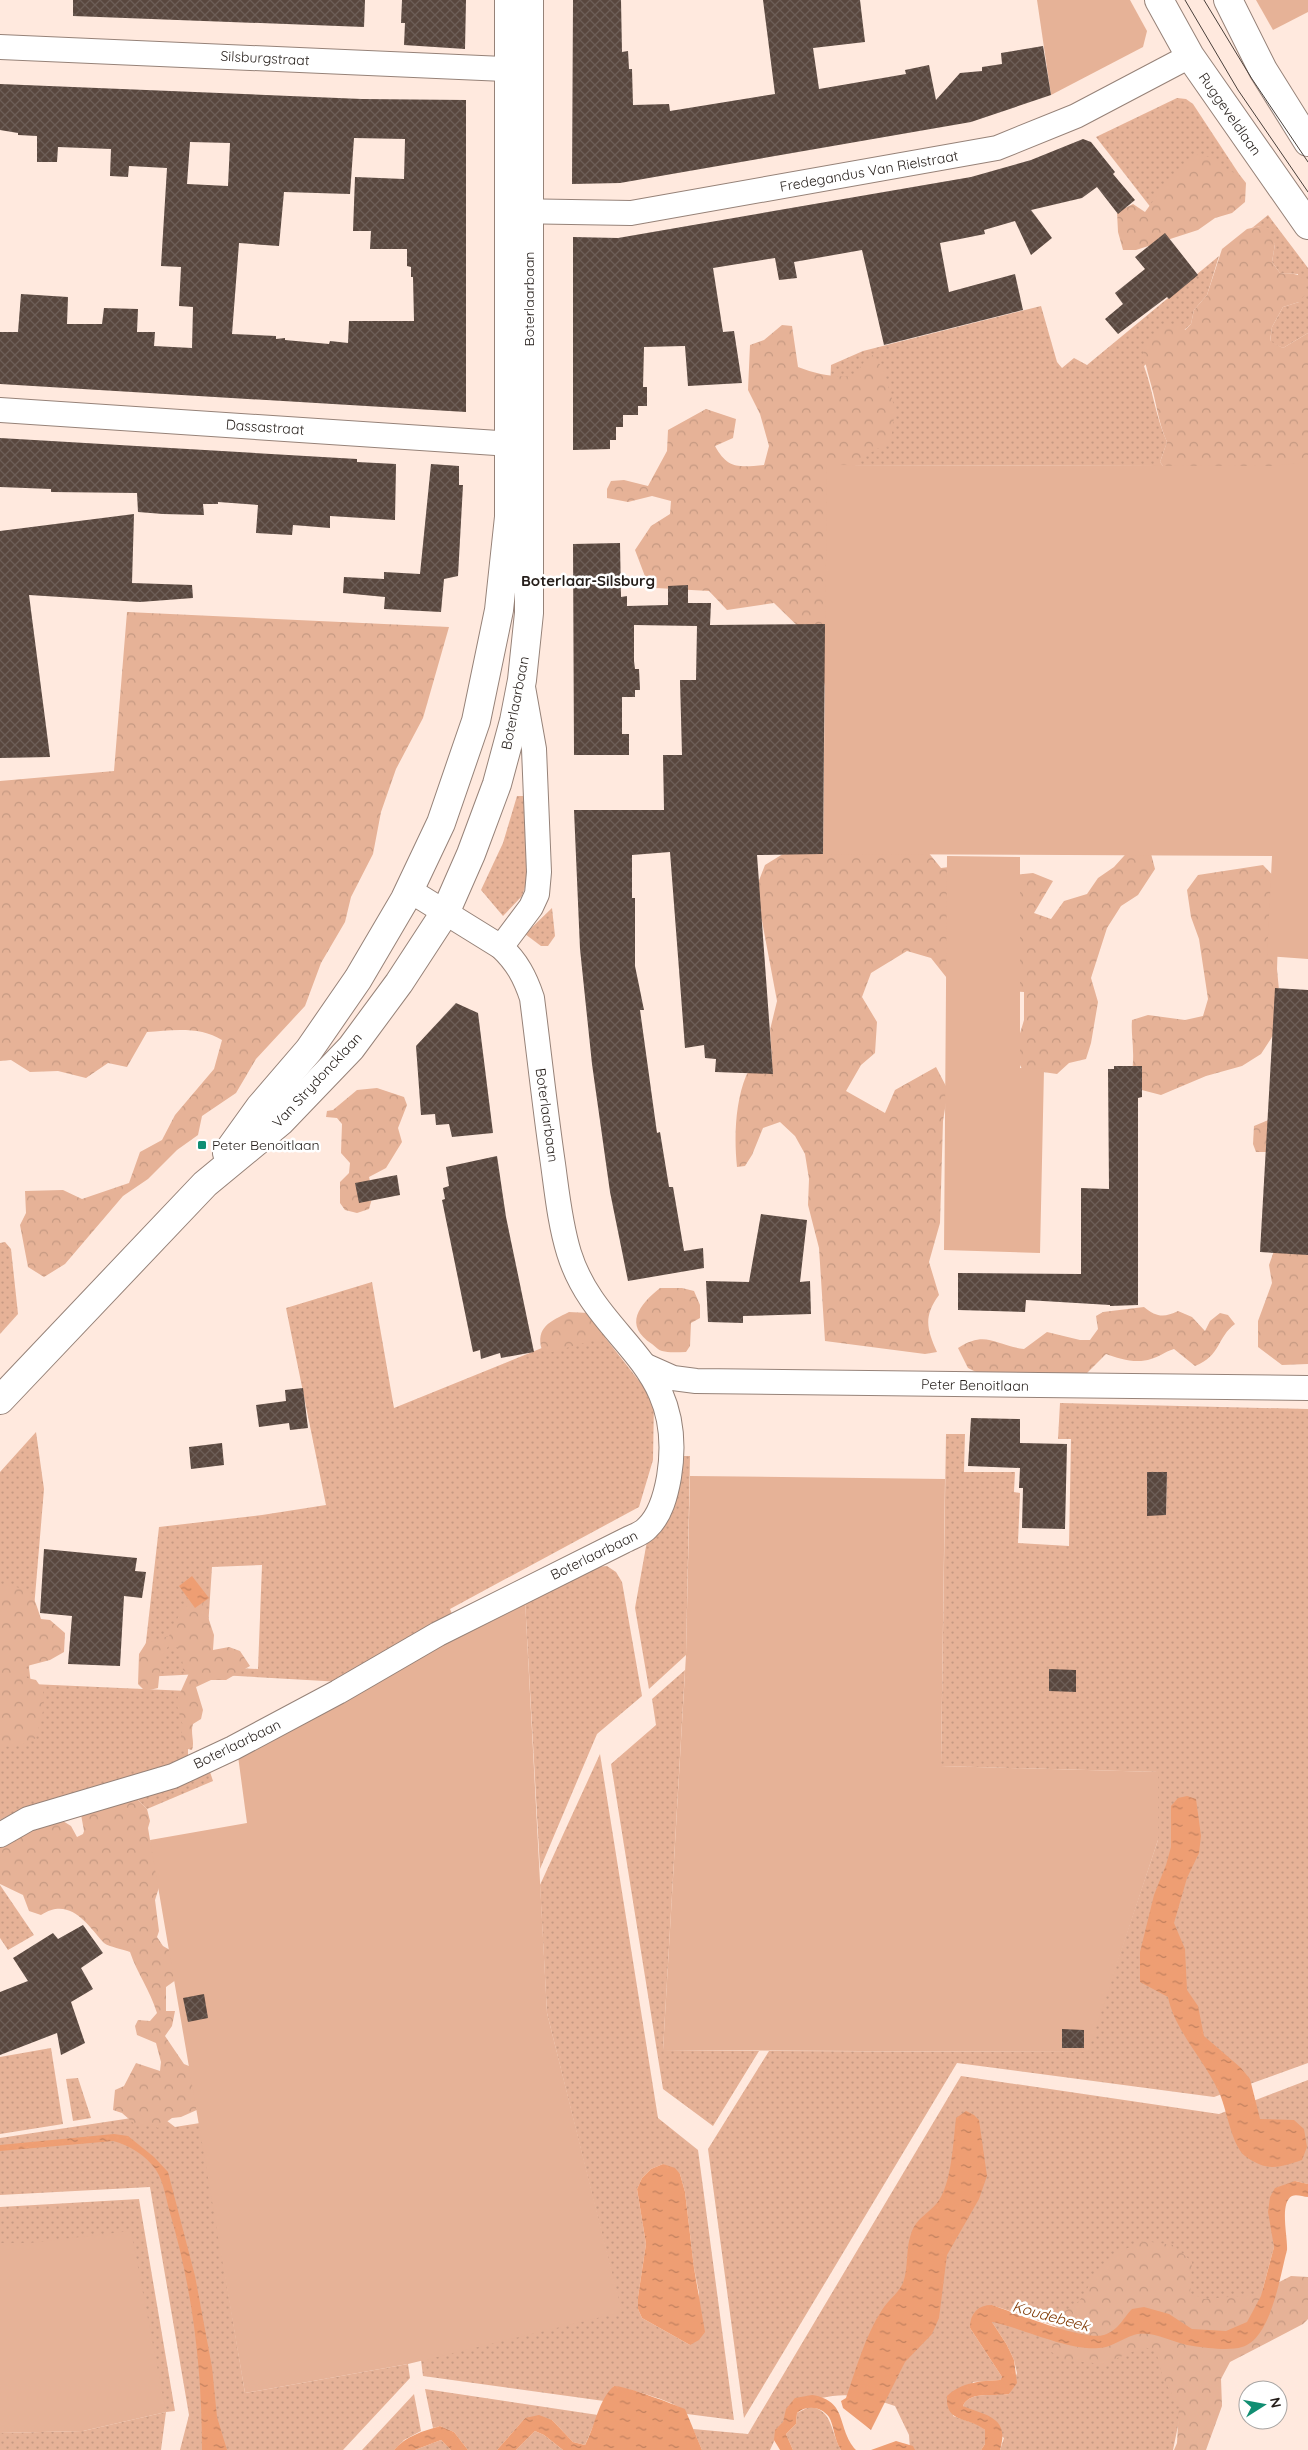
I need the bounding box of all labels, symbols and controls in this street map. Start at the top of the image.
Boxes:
street label: Silsburgstraat [220,47,310,69]
street label: Ruggeveldlaan [1195,69,1265,159]
street label: Fredegandus Van Rielstraat [778,146,960,196]
street label: Boterlaarbaan [520,252,538,346]
street label: Dassastraat [225,415,305,439]
district label: Boterlaar-Silsburg [521,571,655,590]
street label: Boterlaarbaan [497,655,533,751]
street label: Van Strydoncklaan [268,1029,366,1131]
street label: Boterlaarbaan [531,1067,563,1163]
place label: Peter Benoitlaan [212,1136,320,1154]
marker: Peter Benoitlaan [196,1139,208,1151]
street label: Peter Benoitlaan [921,1375,1029,1395]
street label: Boterlaarbaan [547,1526,641,1584]
street label: Boterlaarbaan [190,1715,284,1773]
water label: Koudebeek [1010,2297,1094,2336]
north arrow [1238,2380,1288,2430]
text: N [1266,2396,1286,2409]

